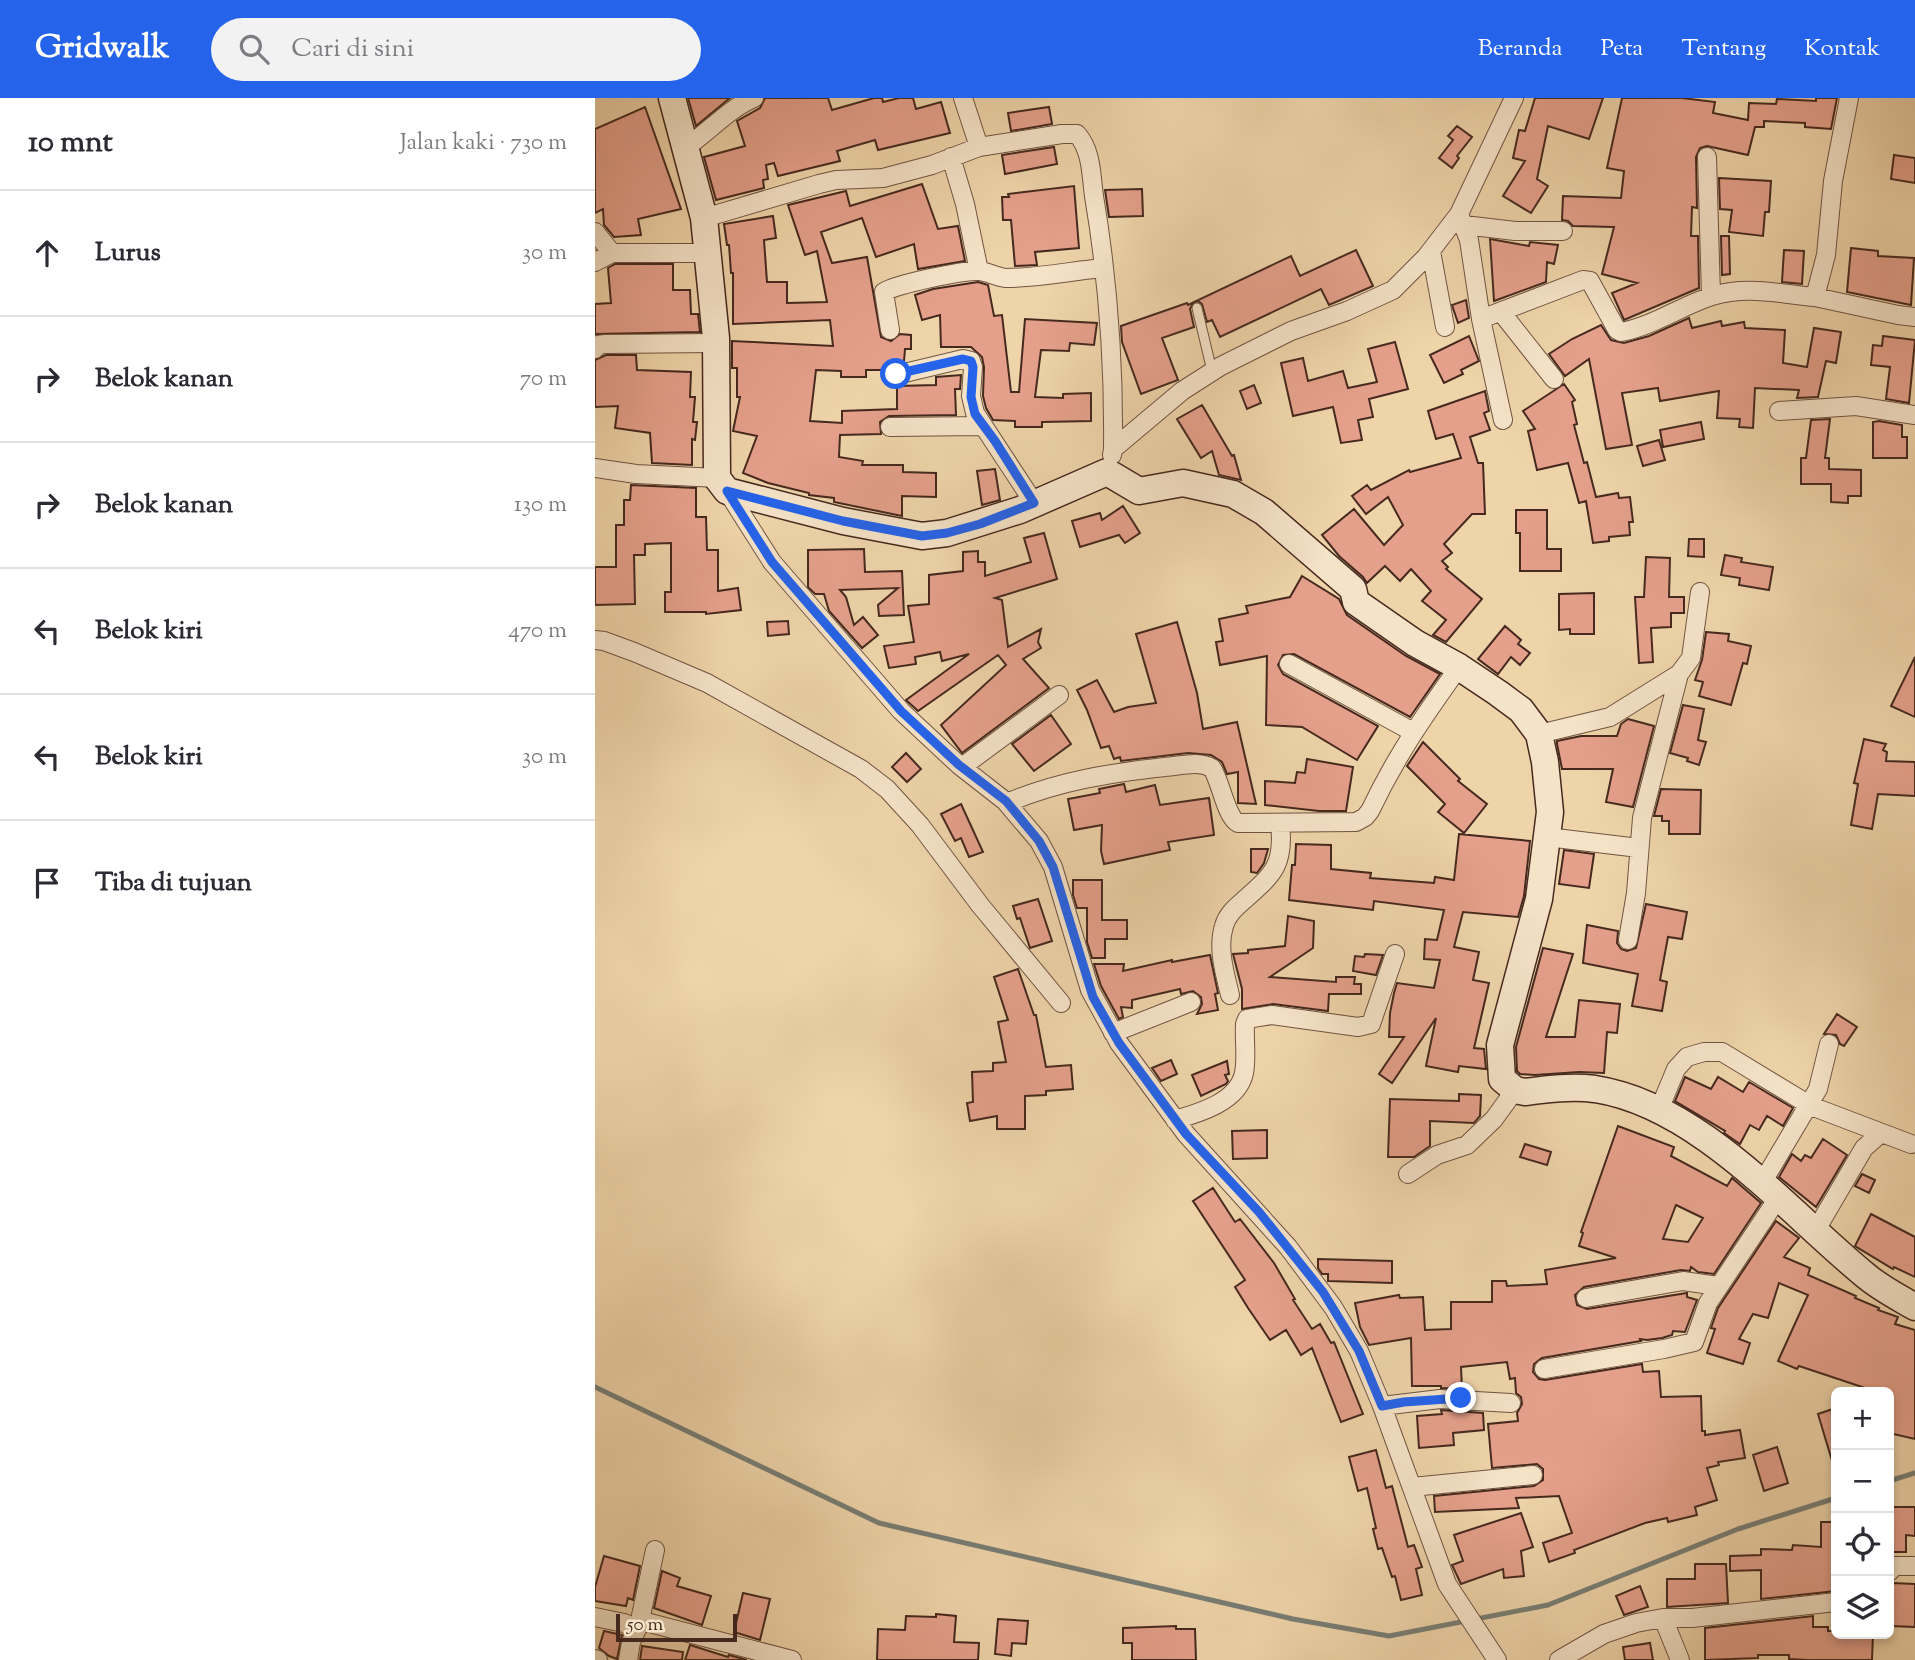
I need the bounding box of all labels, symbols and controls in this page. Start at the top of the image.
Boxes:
search box [211,18,701,81]
text: Gridwalk [35,25,169,73]
icon: search [235,30,273,68]
text: Cari di sini [291,31,414,68]
text: Beranda [1478,32,1563,66]
text: Peta [1601,32,1643,66]
text: Tentang [1681,32,1766,66]
text: Kontak [1804,32,1880,66]
text: 10 mnt [28,122,113,165]
text: Jalan kaki · 730 m [400,127,567,160]
icon: ahead [28,234,66,272]
text: Lurus [95,235,161,272]
text: 30 m [522,237,567,270]
route start [880,358,911,389]
icon: right [28,360,66,398]
text: Belok kanan [95,361,233,398]
text: 70 m [520,363,567,396]
icon: right [28,486,66,524]
text: Belok kanan [95,487,233,524]
text: 130 m [514,489,567,522]
icon: left [28,612,66,650]
text: Belok kiri [95,613,203,650]
text: 470 m [508,615,567,648]
icon: left [28,738,66,776]
text: Belok kiri [95,739,203,776]
text: 30 m [522,741,567,774]
icon: arrive [28,864,66,902]
text: Tiba di tujuan [95,865,252,902]
route end [1445,1382,1476,1413]
map controls [1831,1387,1894,1639]
button: + [1831,1387,1894,1450]
button: − [1831,1450,1894,1513]
button: locate [1831,1513,1894,1576]
button: layers [1831,1576,1894,1639]
scale bar [616,1611,737,1643]
text: 50 m [627,1612,663,1639]

